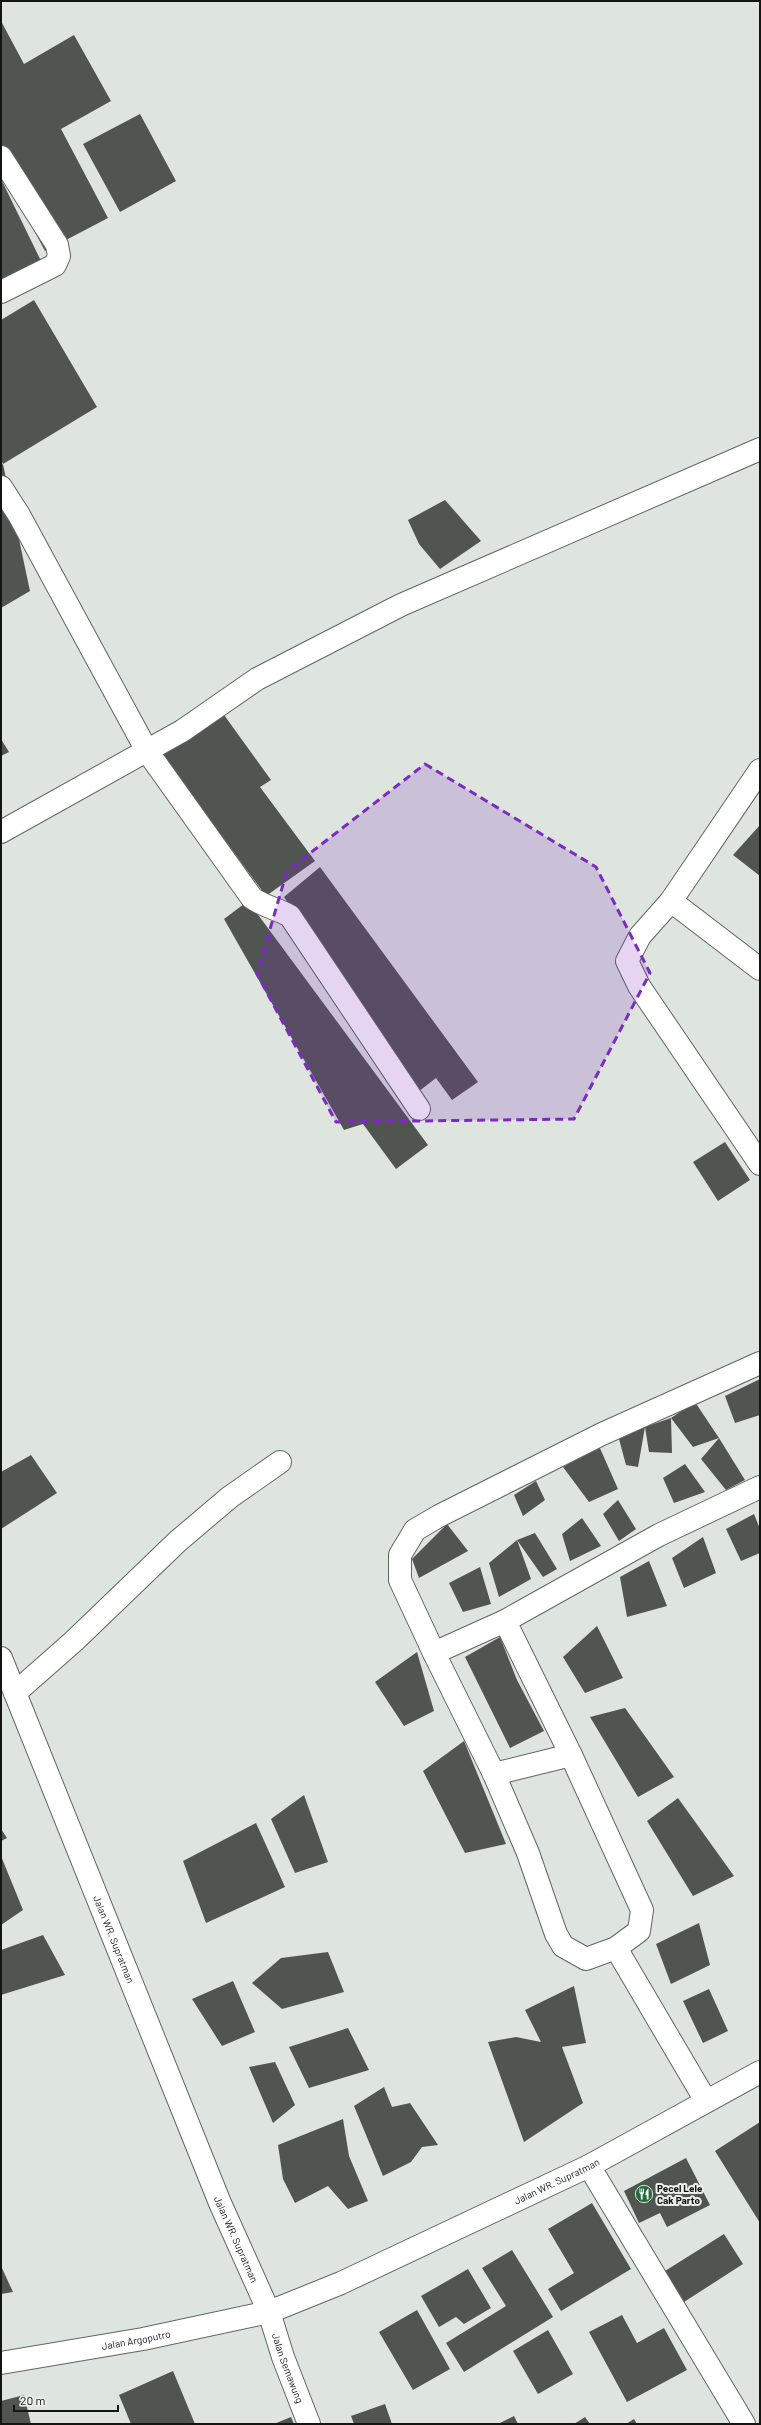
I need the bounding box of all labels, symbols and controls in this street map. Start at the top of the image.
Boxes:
street label: Jalan WR. Supratman [91,1894,137,1985]
street label: Jalan WR. Supratman [512,2155,601,2207]
place label: Pecel Lele Cak Parto [657,2182,703,2206]
restaurant icon: Pecel Lele Cak Parto [634,2184,654,2204]
street label: Jalan WR. Supratman [212,2194,261,2284]
street label: Jalan Argoputro [101,2327,171,2352]
street label: Jalan Semawung [270,2332,306,2405]
scale bar [14,2387,118,2413]
text: 20 m [20,2393,46,2407]

